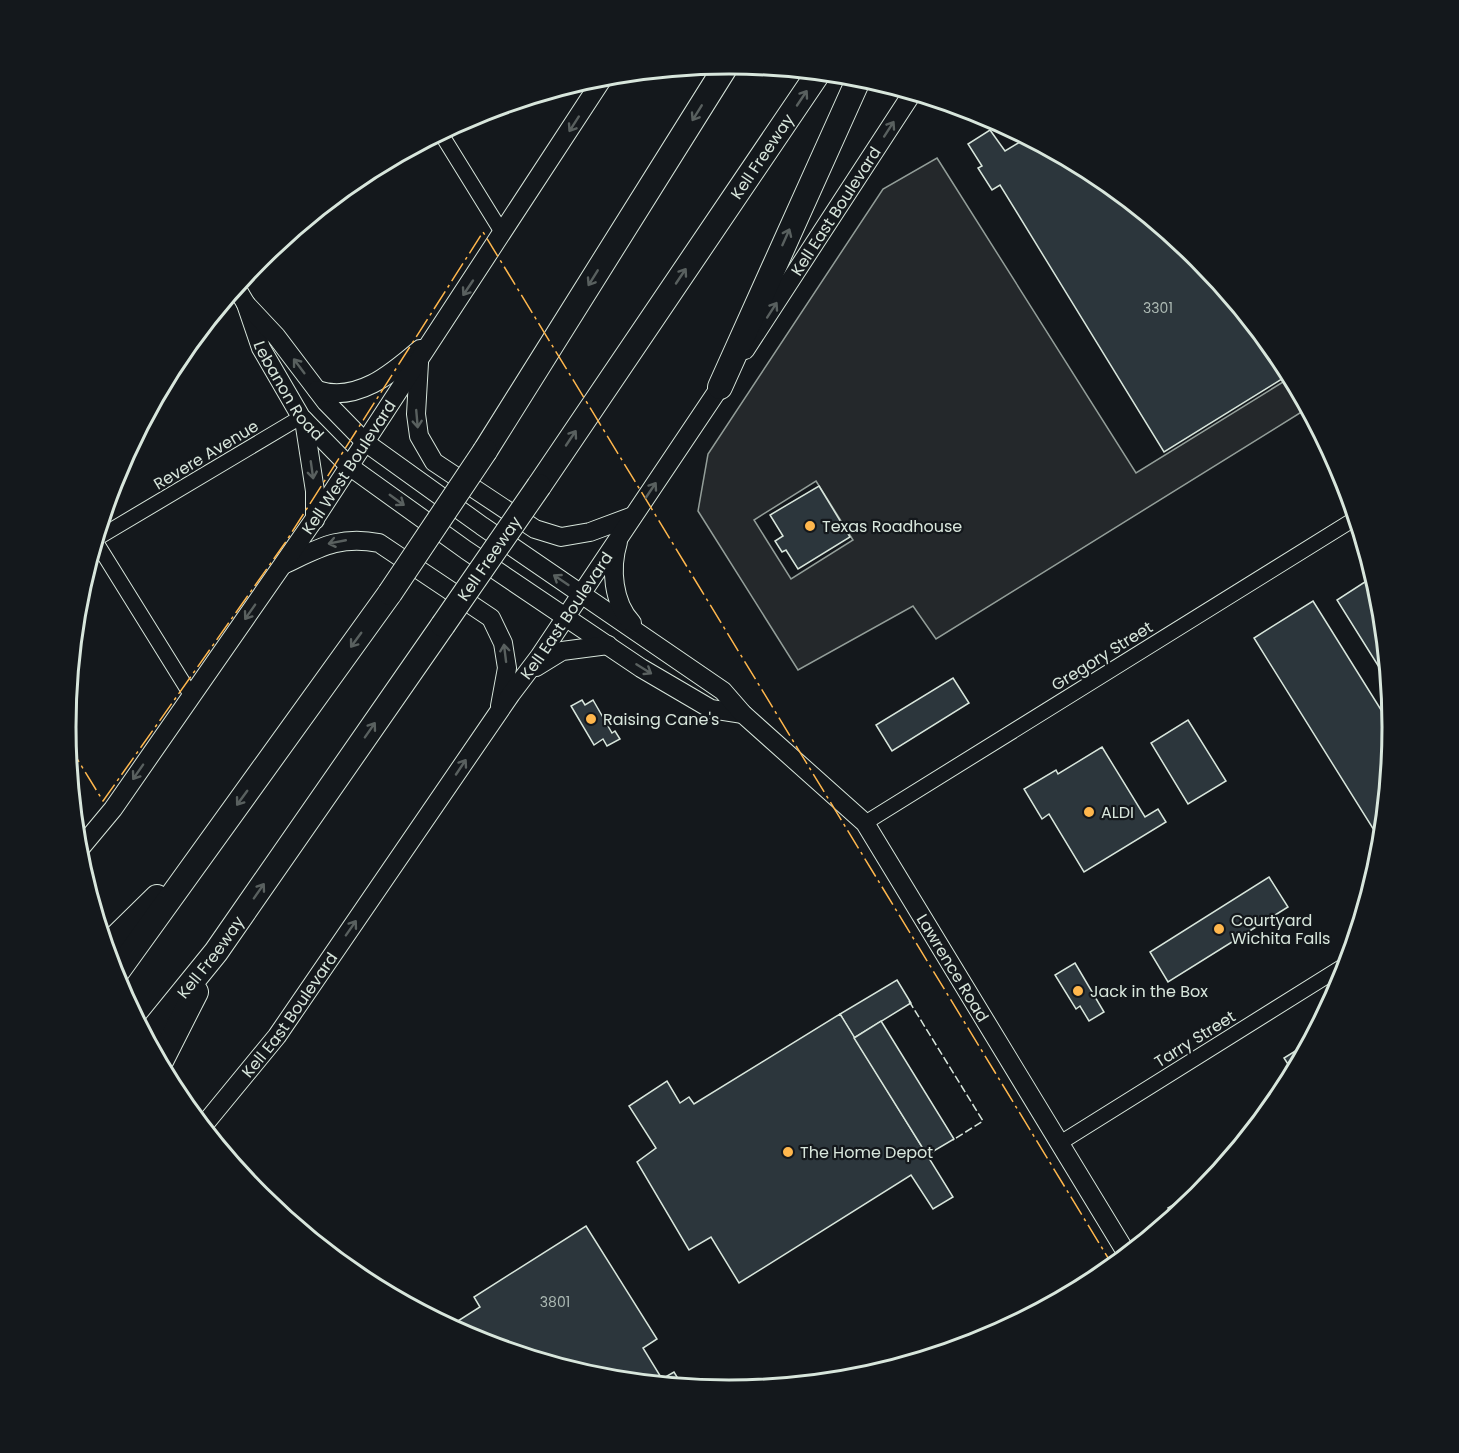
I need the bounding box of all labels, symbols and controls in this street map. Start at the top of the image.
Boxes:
one-way arrow [796,90,808,106]
one-way arrow [690,104,702,121]
street label: Kell Freeway [725,109,799,204]
one-way arrow [568,116,580,132]
one-way arrow [883,121,895,138]
street label: Kell East Boulevard [785,142,886,280]
one-way arrow [781,229,792,247]
one-way arrow [587,269,599,286]
one-way arrow [675,269,687,285]
one-way arrow [461,279,473,296]
house number: 3301 [1143,298,1173,318]
one-way arrow [765,302,778,319]
street label: Lebanon Road [248,338,329,445]
one-way arrow [293,359,305,375]
street label: Kell West Boulevard [296,395,401,539]
one-way arrow [412,409,423,429]
street label: Revere Avenue [149,415,263,495]
one-way arrow [565,429,578,446]
one-way arrow [307,459,318,479]
one-way arrow [645,482,657,499]
one-way arrow [388,494,404,506]
street label: Kell Freeway [452,511,526,605]
place label: Texas Roadhouse [822,515,962,538]
marker: Texas Roadhouse [803,519,817,533]
one-way arrow [328,537,347,548]
street label: Kell East Boulevard [515,547,618,684]
one-way arrow [553,573,570,586]
one-way arrow [244,604,256,620]
street label: Gregory Street [1047,616,1157,696]
one-way arrow [350,632,362,648]
one-way arrow [499,644,510,664]
one-way arrow [635,664,652,676]
place label: Raising Cane's [603,708,719,731]
marker: Raising Cane's [584,712,598,726]
one-way arrow [364,723,376,739]
one-way arrow [455,759,467,776]
one-way arrow [132,764,144,780]
one-way arrow [236,790,248,806]
place label: ALDI [1101,801,1134,824]
marker: ALDI [1082,805,1096,819]
one-way arrow [253,883,265,899]
street label: Lawrence Road [911,909,995,1026]
place label: Courtyard Wichita Falls [1231,909,1330,950]
street label: Kell Freeway [171,911,249,1003]
one-way arrow [345,921,357,937]
marker: Courtyard Wichita Falls [1212,922,1226,936]
street label: Kell East Boulevard [236,947,343,1082]
place label: Jack in the Box [1090,980,1208,1003]
marker: Jack in the Box [1071,984,1085,998]
street label: Tarry Street [1150,1005,1240,1073]
place label: The Home Depot [800,1141,933,1164]
marker: The Home Depot [781,1145,795,1159]
house number: 3801 [540,1292,570,1312]

